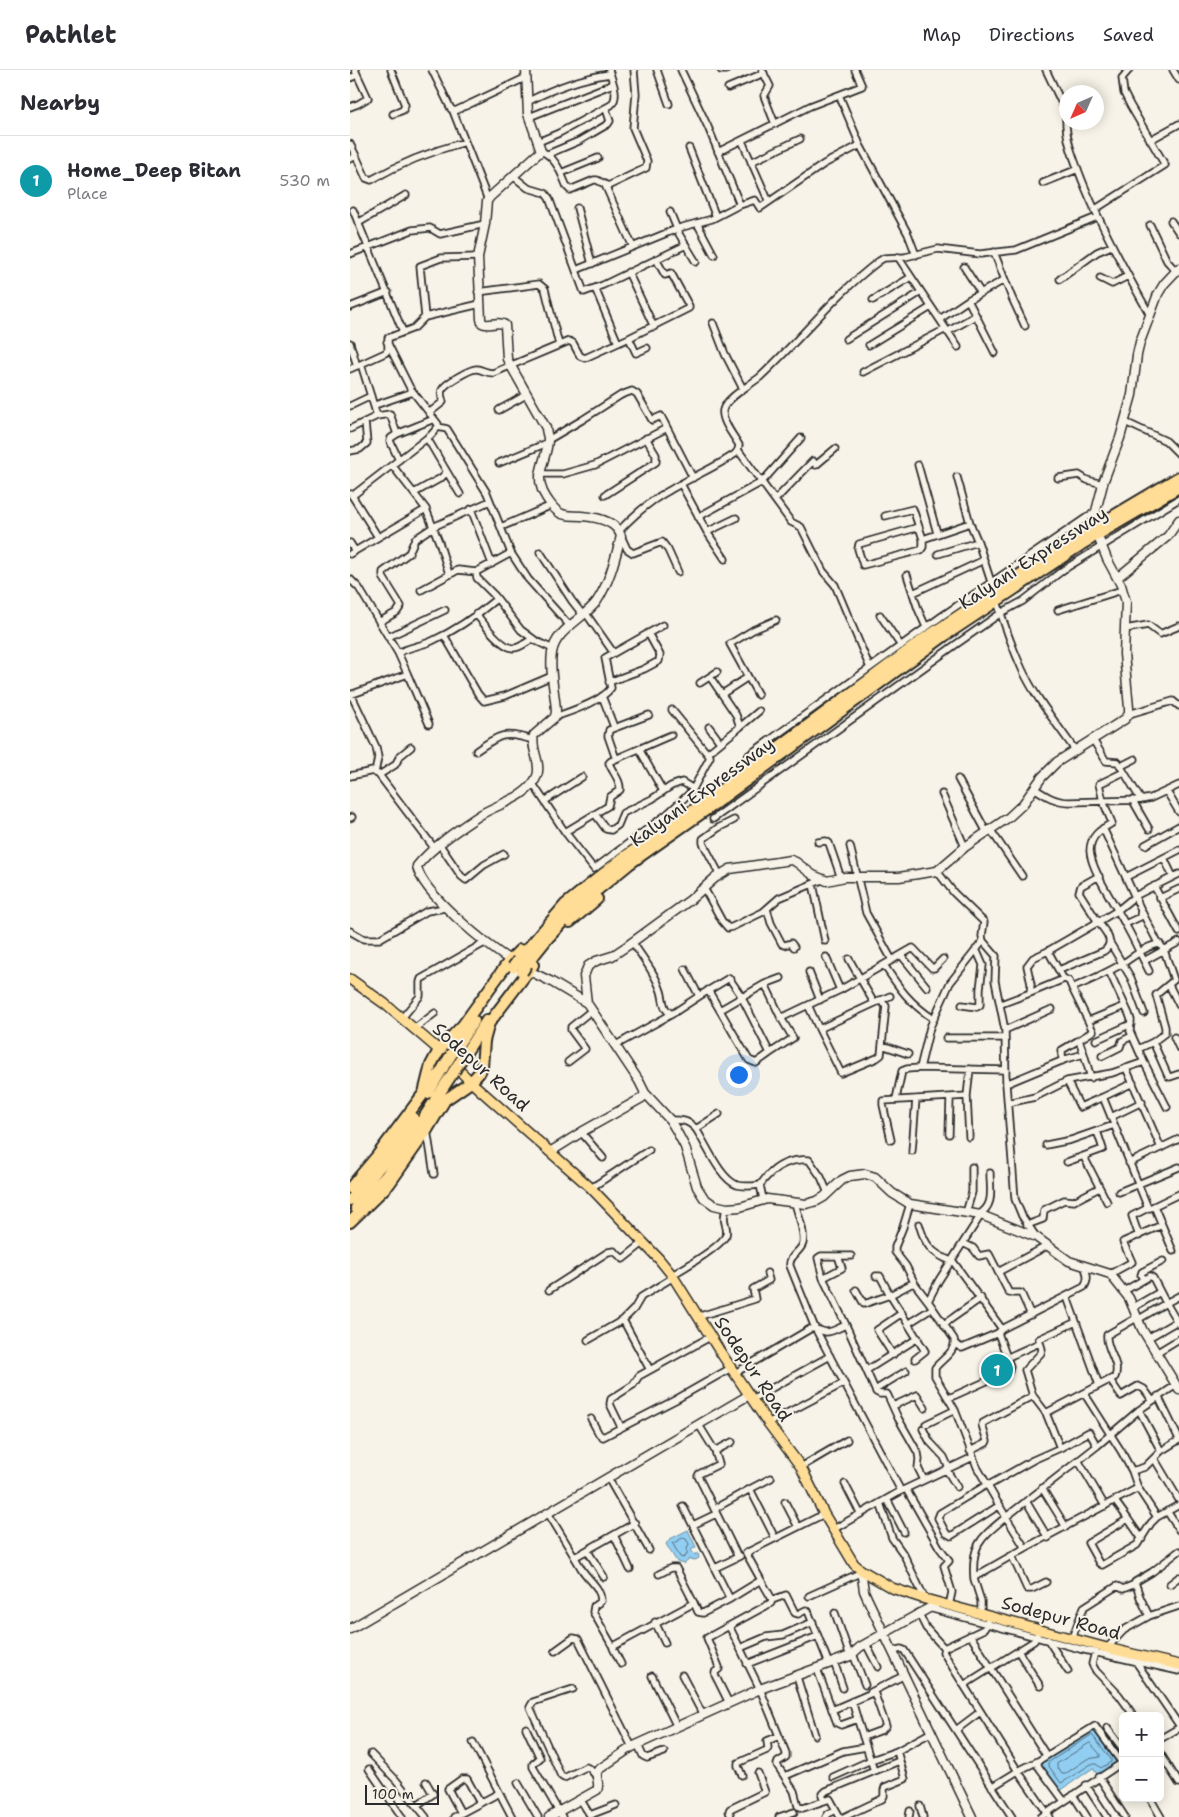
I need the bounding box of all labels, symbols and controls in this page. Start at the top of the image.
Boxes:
text: Pathlet [25,19,116,51]
text: Map [923,23,961,47]
text: Directions [989,23,1075,47]
text: Saved [1103,23,1154,47]
north arrow [1059,85,1104,130]
text: Nearby [20,89,100,117]
text: Home_Deep Bitan [67,158,241,183]
text: 1 [32,170,40,191]
text: 530 m [280,170,330,191]
text: Place [67,183,108,204]
street label: Kalyani Expressway [954,501,1112,615]
street label: Kalyani Expressway [625,732,779,852]
street label: Sodepur Road [428,1017,534,1117]
your location [726,1062,752,1088]
street label: Sodepur Road [709,1312,797,1426]
pin: 1 [981,1351,1013,1389]
street label: Sodepur Road [999,1591,1123,1645]
map controls [1119,1712,1164,1802]
button: + [1119,1712,1164,1757]
button: − [1119,1757,1164,1802]
scale bar [365,1782,439,1805]
text: 100 m [372,1785,414,1803]

